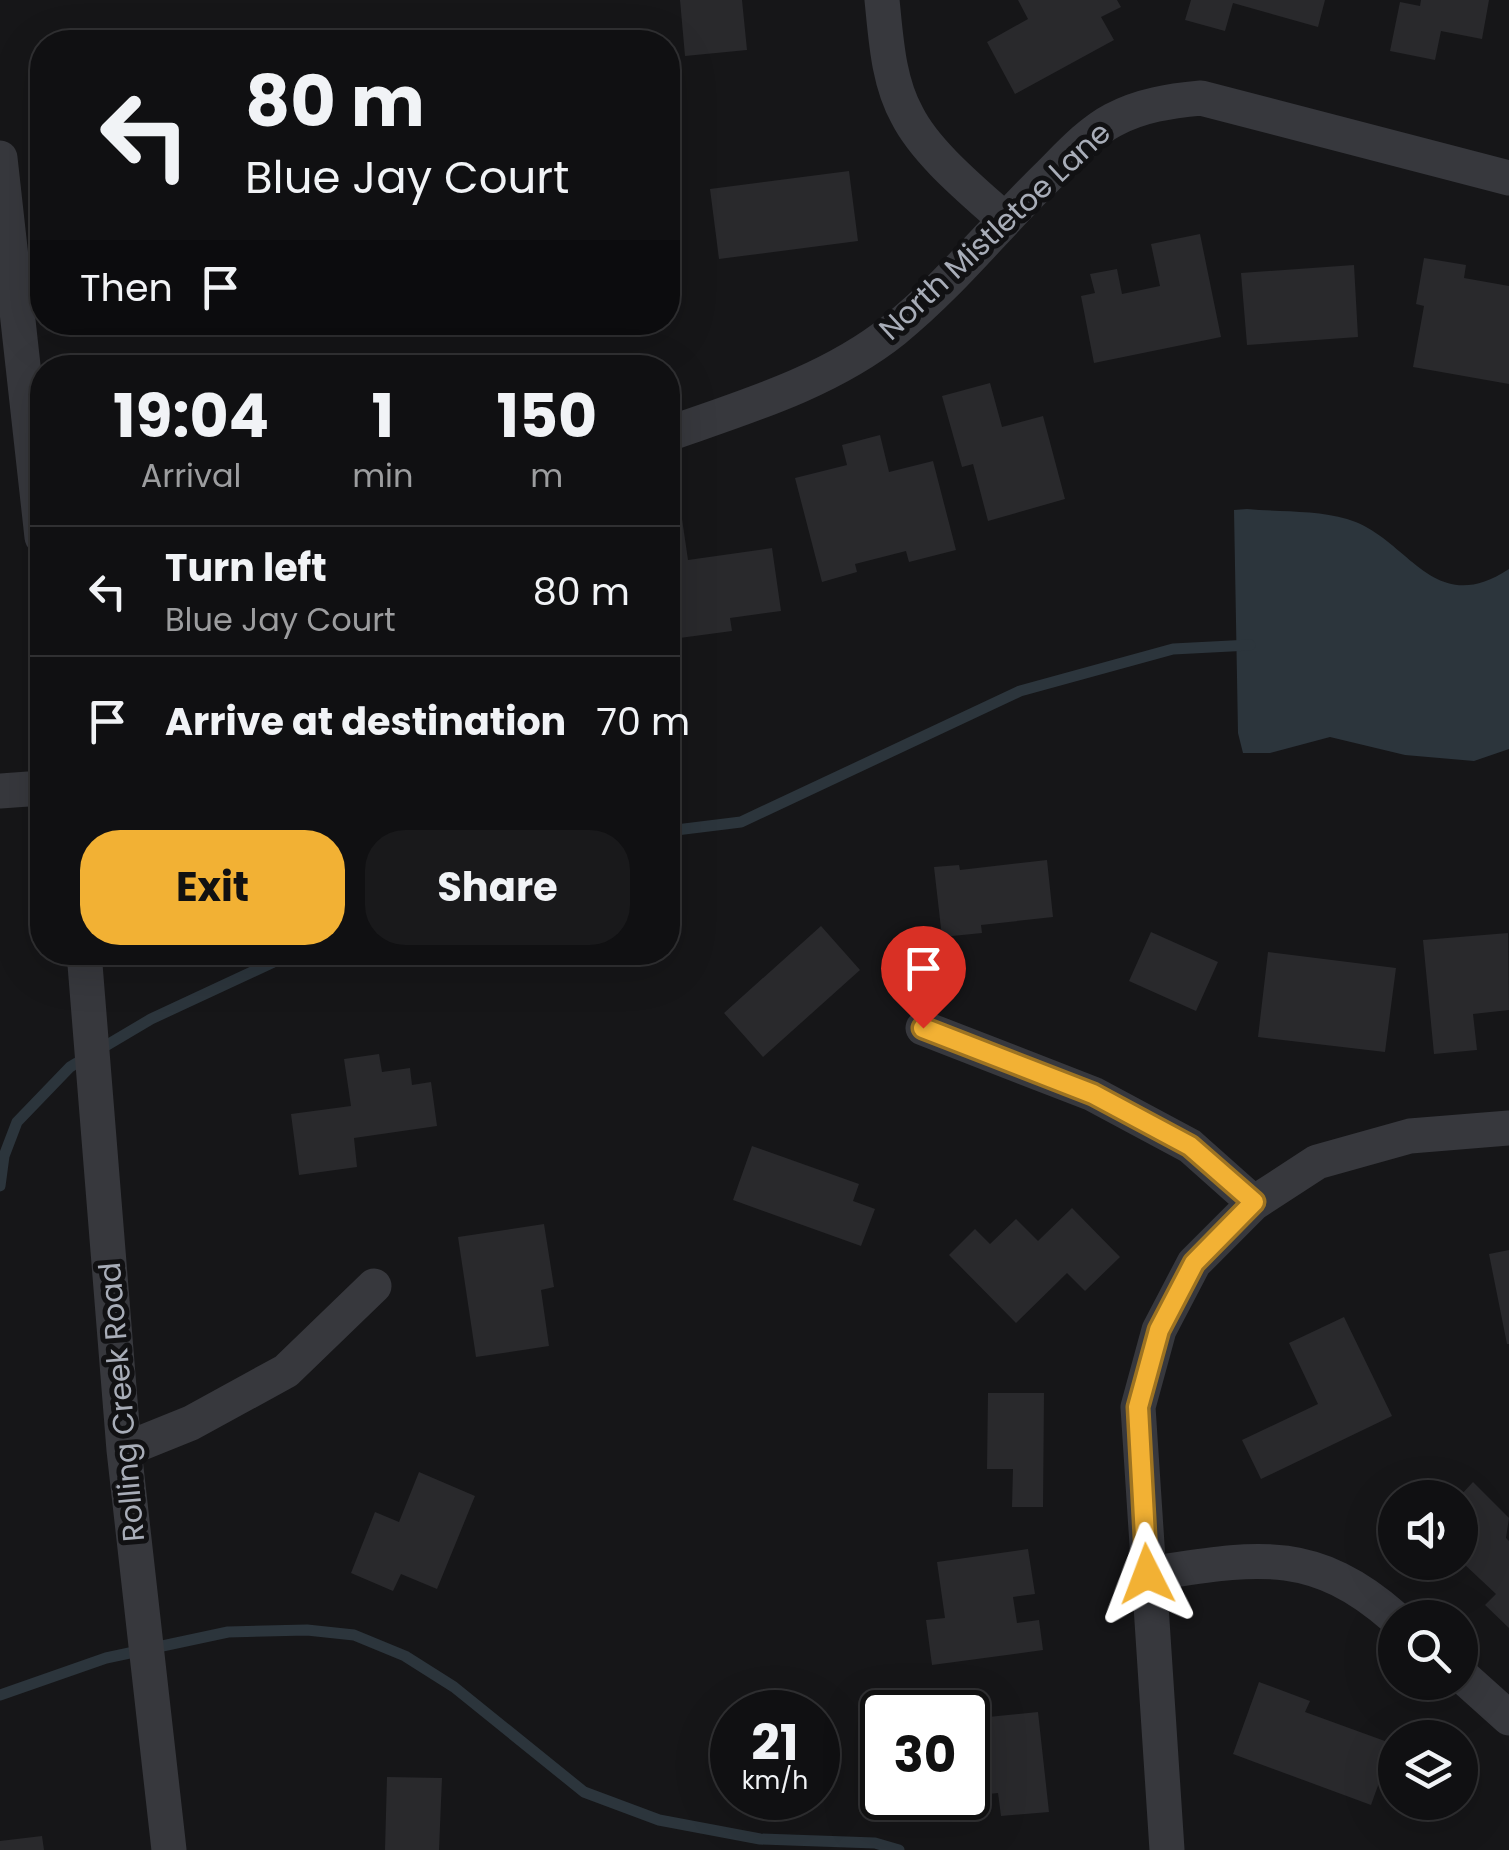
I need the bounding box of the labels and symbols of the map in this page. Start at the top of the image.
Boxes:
street label: North Mistletoe Lane [869,112,1120,350]
pin [881,926,966,1029]
street label: Rolling Creek Road [88,1261,155,1543]
position arrow [1095,1522,1199,1626]
speed limit sign: 30 [860,1690,990,1820]

